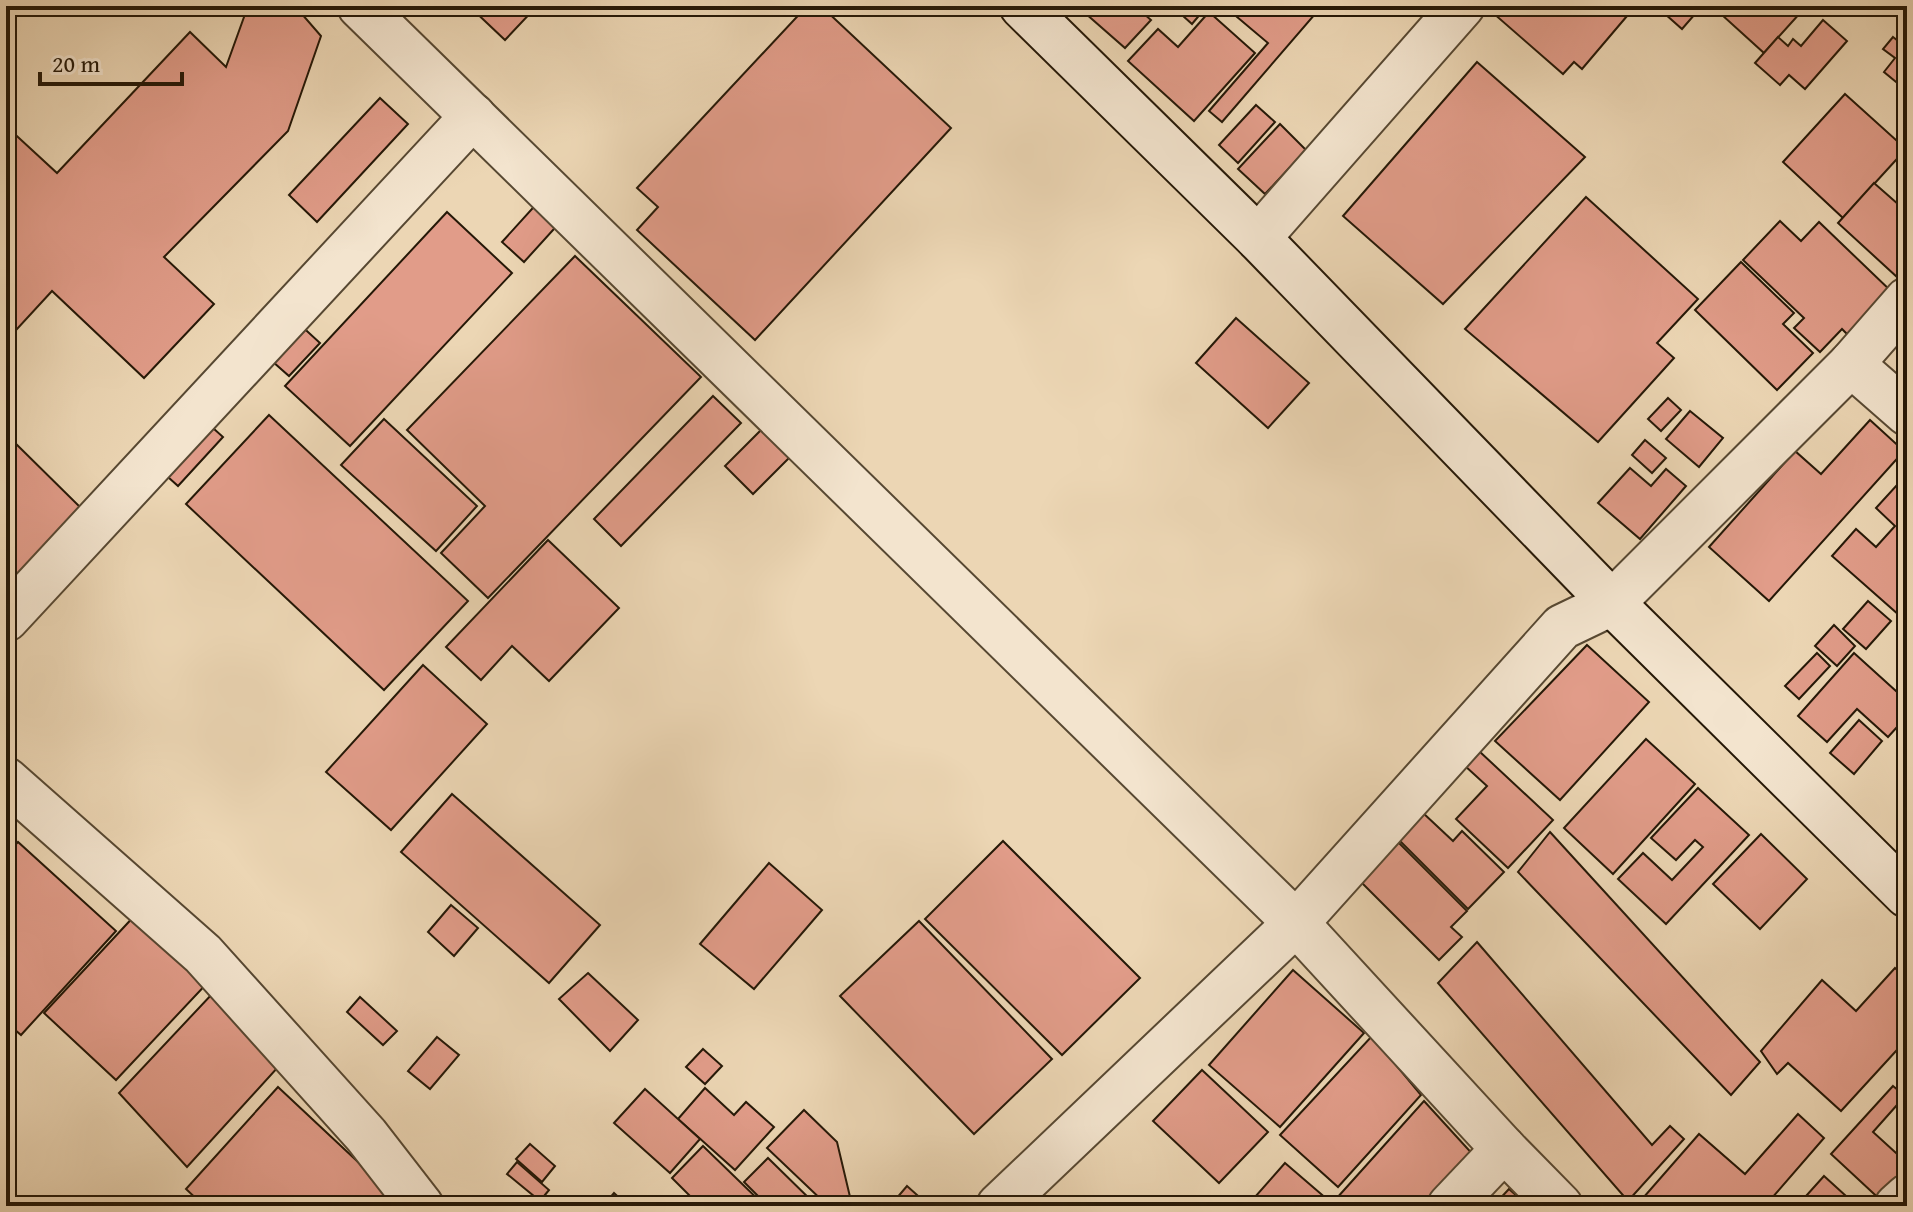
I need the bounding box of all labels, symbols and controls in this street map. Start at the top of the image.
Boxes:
scale bar [40,36,182,86]
text: 20 m [52,46,100,81]

